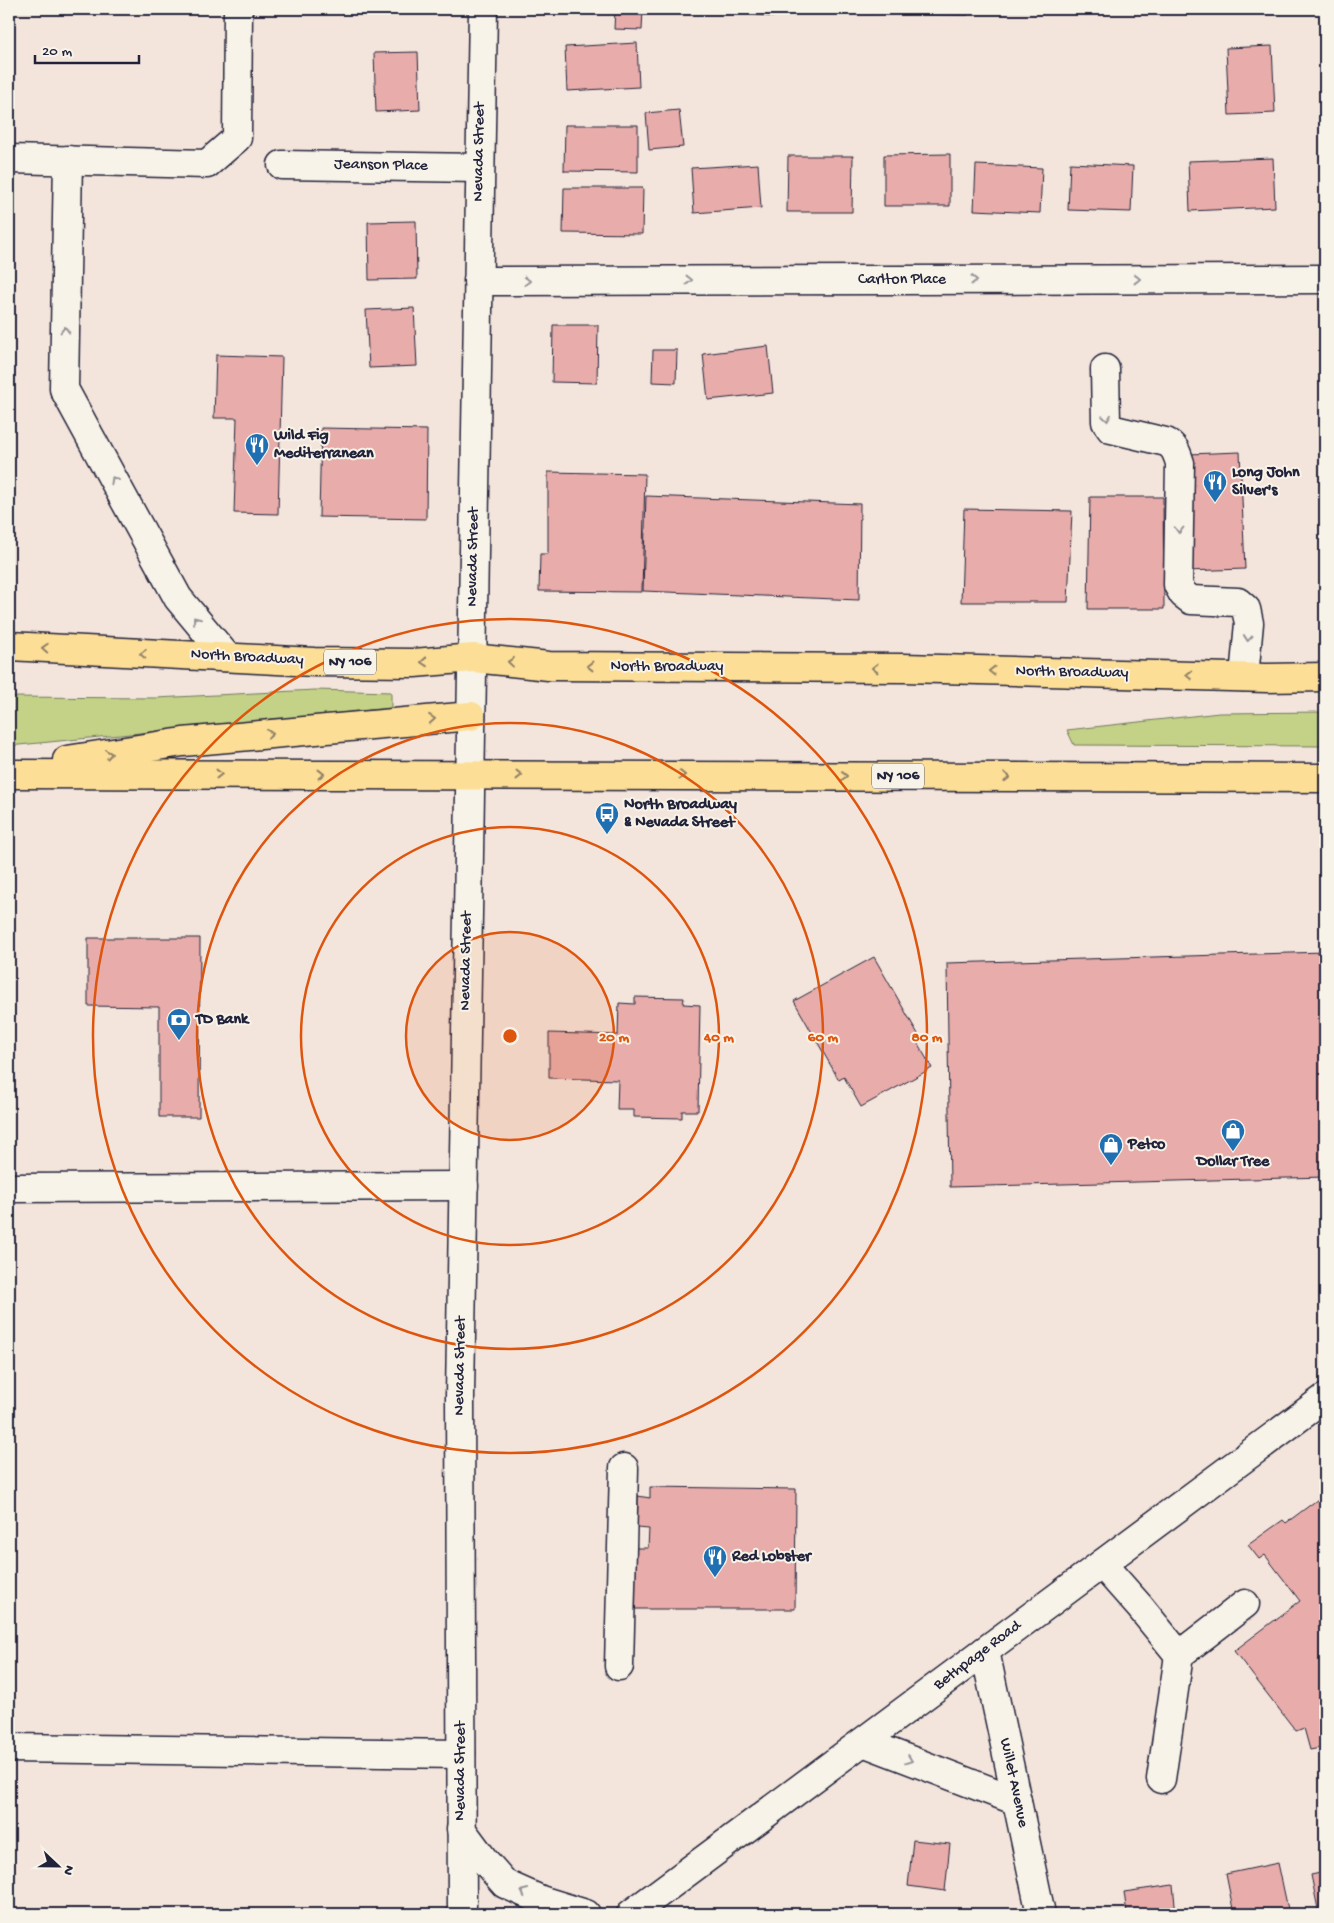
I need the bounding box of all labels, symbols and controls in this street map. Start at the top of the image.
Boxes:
scale bar [35,32,139,64]
text: 20 m [42,43,72,61]
street label: Nevada Street [470,101,490,202]
street label: Jeanson Place [334,156,429,176]
street label: Carlton Place [858,271,947,290]
one-way arrow [1134,274,1141,284]
one-way arrow [686,275,694,285]
one-way arrow [971,275,979,285]
one-way arrow [524,276,531,286]
one-way arrow [60,326,70,334]
one-way arrow [1102,413,1112,422]
place label: Wild Fig Mediterranean [273,427,374,464]
restaurant icon: Wild Fig Mediterranean [244,432,270,466]
place label: Long John Silver's [1232,464,1300,501]
restaurant icon: Long John Silver's [1202,469,1228,503]
one-way arrow [110,476,120,485]
street label: Nevada Street [464,506,484,607]
one-way arrow [1173,526,1184,534]
one-way arrow [193,617,201,626]
one-way arrow [1243,634,1254,642]
one-way arrow [41,643,49,654]
street label: North Broadway [190,646,304,670]
one-way arrow [139,648,147,659]
road number: NY 106 [324,650,376,674]
one-way arrow [420,656,428,667]
one-way arrow [507,657,515,668]
street label: North Broadway [611,658,724,677]
one-way arrow [586,661,594,671]
one-way arrow [871,663,878,673]
street label: North Broadway [1015,663,1129,683]
one-way arrow [987,665,995,676]
one-way arrow [1185,670,1192,680]
one-way arrow [428,714,436,725]
one-way arrow [266,729,274,740]
one-way arrow [104,749,113,759]
road number: NY 106 [872,764,924,788]
one-way arrow [216,769,223,779]
one-way arrow [318,769,326,779]
one-way arrow [516,770,523,780]
one-way arrow [678,770,686,780]
one-way arrow [840,771,848,781]
one-way arrow [1003,772,1011,782]
place label: North Broadway & Nevada Street [624,796,737,833]
bus stop icon: North Broadway & Nevada Street [594,801,620,835]
street label: Nevada Street [457,910,477,1011]
bank icon: TD Bank [166,1007,192,1041]
place label: TD Bank [194,1011,250,1030]
centre of rings [501,1027,519,1045]
text: 20 m [599,1029,629,1047]
text: 40 m [703,1029,734,1047]
text: 60 m [808,1029,839,1047]
text: 80 m [912,1029,943,1047]
shop icon: Dollar Tree [1220,1118,1246,1152]
shop icon: Petco [1098,1132,1124,1166]
place label: Petco [1127,1136,1166,1155]
place label: Dollar Tree [1195,1153,1270,1172]
street label: Nevada Street [451,1315,471,1416]
restaurant icon: Red Lobster [702,1544,728,1578]
place label: Red Lobster [731,1548,813,1567]
street label: Bethpage Road [930,1616,1027,1696]
street label: Nevada Street [452,1720,471,1821]
street label: Willet Avenue [994,1737,1032,1830]
one-way arrow [904,1753,913,1764]
north arrow [32,1840,82,1890]
text: N [58,1863,77,1877]
one-way arrow [520,1888,529,1898]

